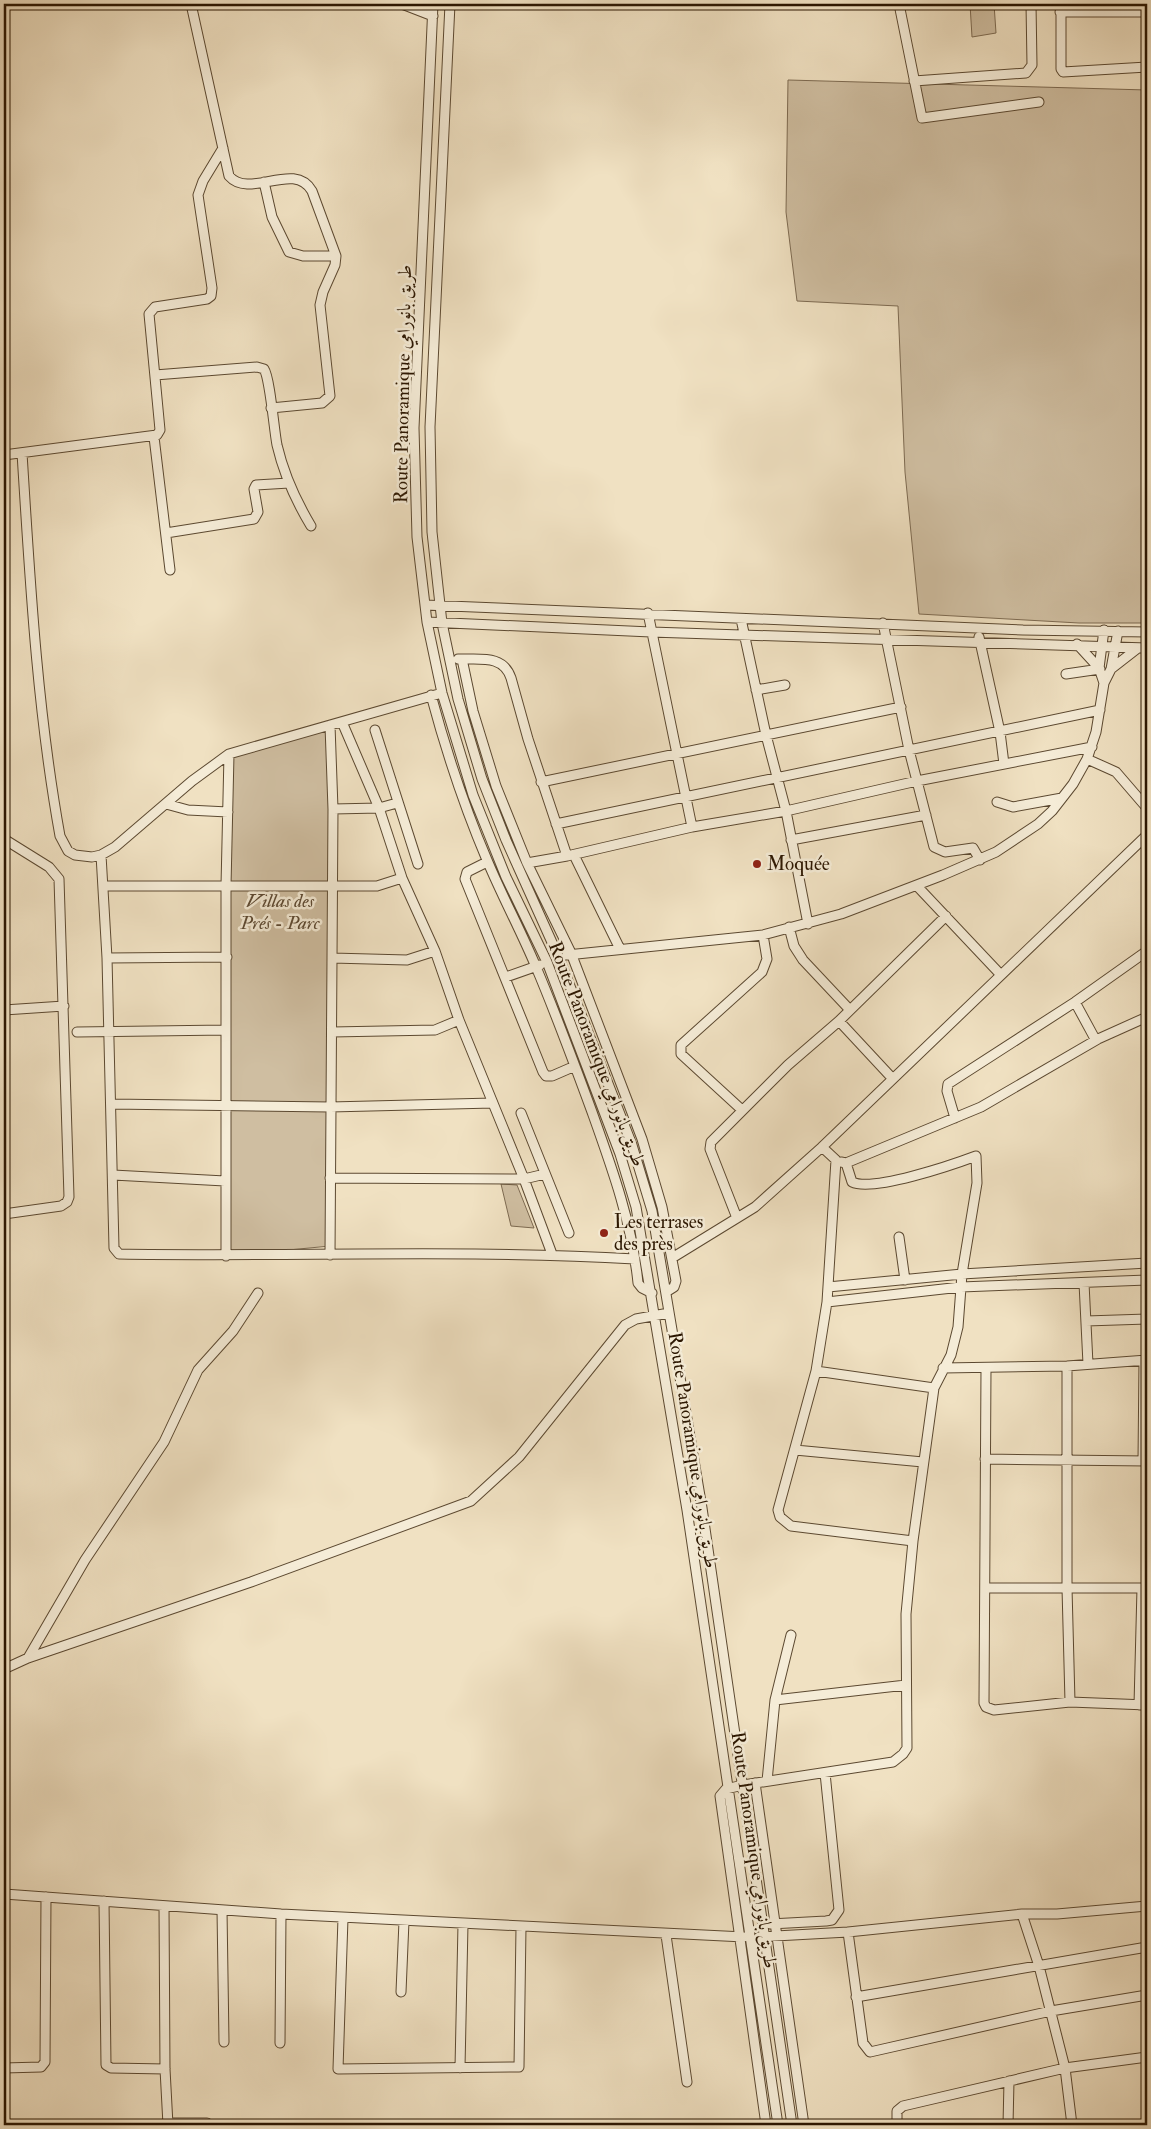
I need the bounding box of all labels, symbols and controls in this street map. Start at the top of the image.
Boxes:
street label: Route Panoramique طريق بانورامي [389,264,420,504]
place label: Moquée [767,852,830,876]
marker: Moquée [751,858,763,870]
park label: Villas des Prés - Parc [239,889,321,935]
street label: Route Panoramique طريق بانورامي [540,938,651,1171]
place label: Les terrases des près [614,1210,703,1257]
marker: Les terrases des près [598,1227,610,1239]
street label: Route Panoramique طريق بانورامي [659,1330,724,1570]
street label: Route Panoramique طريق بانورامي [723,1730,783,1970]

